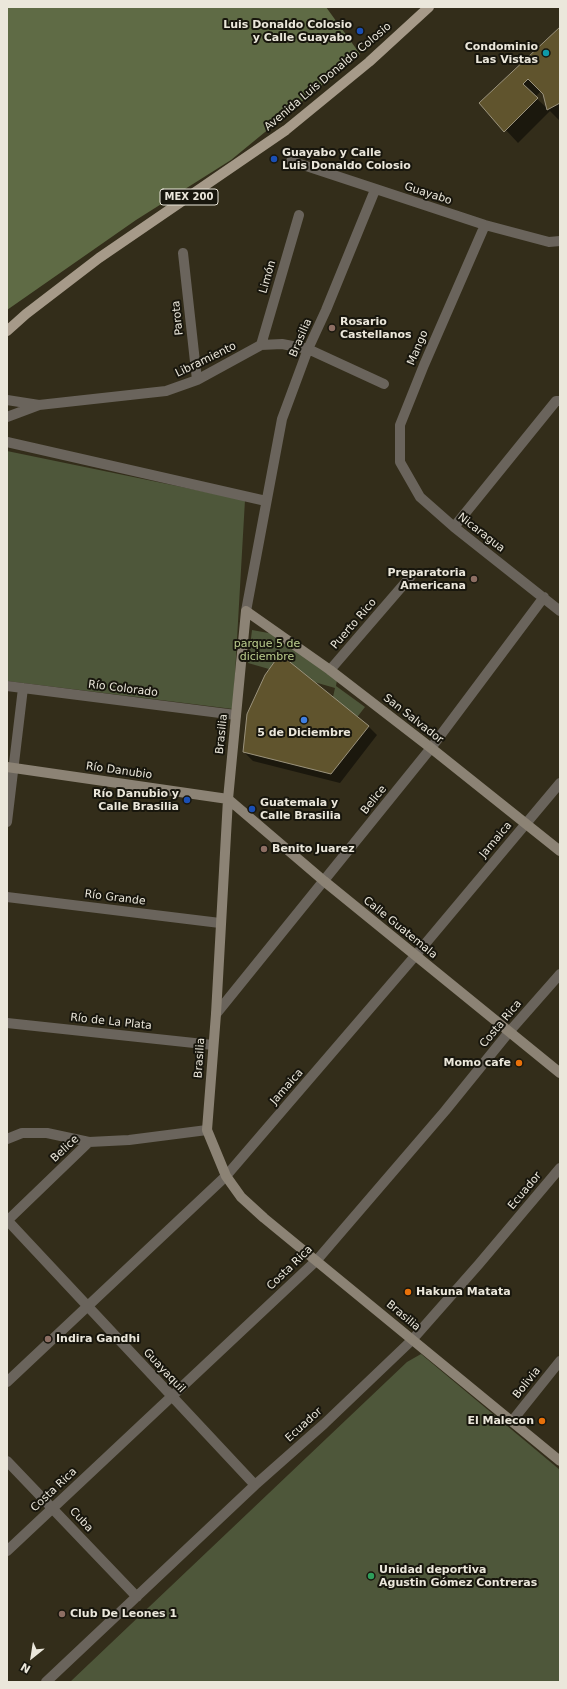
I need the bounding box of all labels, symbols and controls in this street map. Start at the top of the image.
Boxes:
place label: Luis Donaldo Colosio y Calle Guayabo [223,18,352,44]
street label: Avenida Luis Donaldo Colosio [262,20,394,134]
marker: Luis Donaldo Colosio y Calle Guayabo [355,26,365,36]
place label: Condominio Las Vistas [465,40,538,66]
marker: Condominio Las Vistas [541,48,551,58]
place label: Guayabo y Calle Luis Donaldo Colosio [282,146,411,172]
marker: Guayabo y Calle Luis Donaldo Colosio [269,154,279,164]
street label: Guayabo [403,180,453,208]
road number: MEX 200 [160,189,218,205]
street label: Limón [257,259,279,295]
street label: Parota [170,300,186,336]
place label: Rosario Castellanos [340,315,412,341]
street label: Brasilia [287,317,315,359]
marker: Rosario Castellanos [327,323,337,333]
street label: Mango [405,328,431,368]
street label: Libramiento [173,340,239,380]
street label: Nicaragua [455,511,507,555]
place label: Preparatoria Americana [387,566,466,592]
marker: Preparatoria Americana [469,574,479,584]
street label: Puerto Rico [328,596,380,652]
park label: parque 5 de diciembre [234,637,300,663]
street label: Río Colorado [87,678,159,700]
street label: San Salvador [380,691,446,747]
street label: Brasilia [213,713,231,755]
marker: 5 de Diciembre [299,715,309,725]
place label: 5 de Diciembre [257,726,351,740]
street label: Río Danubio [85,760,153,782]
street label: Belice [358,783,390,817]
place label: Río Danubio y Calle Brasilia [93,787,179,813]
marker: Río Danubio y Calle Brasilia [182,795,192,805]
place label: Guatemala y Calle Brasilia [260,796,341,822]
marker: Guatemala y Calle Brasilia [247,804,257,814]
street label: Jamaica [477,819,515,861]
place label: Benito Juarez [272,842,355,856]
marker: Benito Juarez [259,844,269,854]
street label: Río Grande [84,888,146,908]
street label: Calle Guatemala [360,894,440,962]
street label: Costa Rica [477,997,525,1051]
street label: Río de La Plata [70,1011,152,1033]
street label: Brasilia [192,1037,208,1079]
place label: Momo cafe [443,1056,511,1070]
marker: Momo cafe [514,1058,524,1068]
street label: Jamaica [268,1066,306,1108]
street label: Belice [48,1133,82,1165]
street label: Ecuador [505,1170,545,1212]
street label: Costa Rica [264,1243,316,1293]
place label: Hakuna Matata [416,1285,511,1299]
marker: Hakuna Matata [403,1287,413,1297]
street label: Brasilia [383,1298,423,1334]
place label: Indira Gandhi [56,1332,140,1346]
marker: Indira Gandhi [43,1334,53,1344]
street label: Guayaquil [140,1346,188,1396]
street label: Bolivia [510,1365,544,1401]
street label: Ecuador [283,1405,325,1445]
place label: El Malecon [467,1414,534,1428]
marker: El Malecon [537,1416,547,1426]
street label: Costa Rica [28,1465,80,1515]
street label: Cuba [66,1505,96,1535]
place label: Unidad deportiva Agustin Gómez Contreras [379,1563,537,1589]
marker: Unidad deportiva Agustin Gómez Contreras [366,1571,376,1581]
place label: Club De Leones 1 [70,1607,177,1621]
marker: Club De Leones 1 [57,1609,67,1619]
north arrow [12,1637,52,1677]
text: N [19,1660,33,1676]

